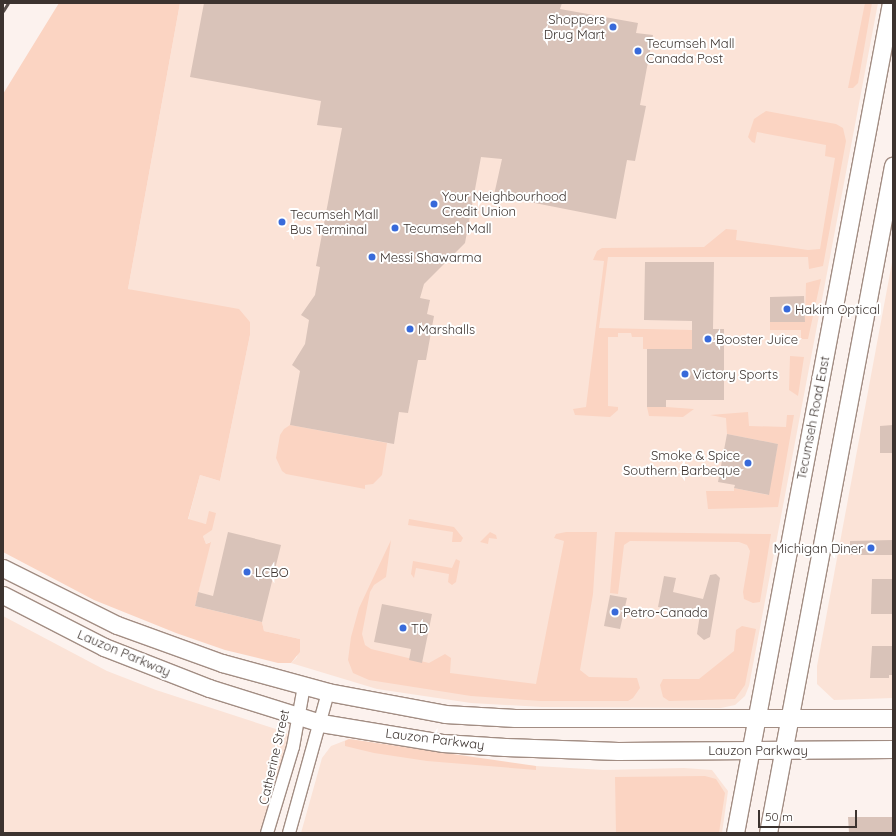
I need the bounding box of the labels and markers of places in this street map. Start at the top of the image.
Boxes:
place label: Shoppers Drug Mart [544,12,605,43]
marker: Shoppers Drug Mart [608,22,618,32]
place label: Tecumseh Mall Canada Post [646,36,735,67]
marker: Tecumseh Mall Canada Post [633,46,643,56]
place label: Your Neighbourhood Credit Union [442,189,567,220]
marker: Your Neighbourhood Credit Union [429,199,439,209]
place label: Tecumseh Mall Bus Terminal [290,207,379,238]
marker: Tecumseh Mall Bus Terminal [277,217,287,227]
place label: Tecumseh Mall [403,220,492,236]
marker: Tecumseh Mall [390,223,400,233]
place label: Messi Shawarma [380,249,482,265]
marker: Messi Shawarma [367,252,377,262]
place label: Hakim Optical [795,301,880,317]
marker: Hakim Optical [782,304,792,314]
place label: Marshalls [418,321,475,337]
marker: Marshalls [405,324,415,334]
place label: Booster Juice [716,331,798,347]
marker: Booster Juice [703,334,713,344]
place label: Victory Sports [693,366,778,382]
marker: Victory Sports [680,369,690,379]
place label: Smoke & Spice Southern Barbeque [623,448,740,479]
marker: Smoke & Spice Southern Barbeque [743,458,753,468]
place label: Michigan Diner [774,540,863,556]
marker: Michigan Diner [866,543,876,553]
place label: LCBO [255,564,289,580]
marker: LCBO [242,567,252,577]
place label: Petro-Canada [623,604,708,620]
marker: Petro-Canada [610,607,620,617]
place label: TD [411,620,428,636]
marker: TD [398,623,408,633]

